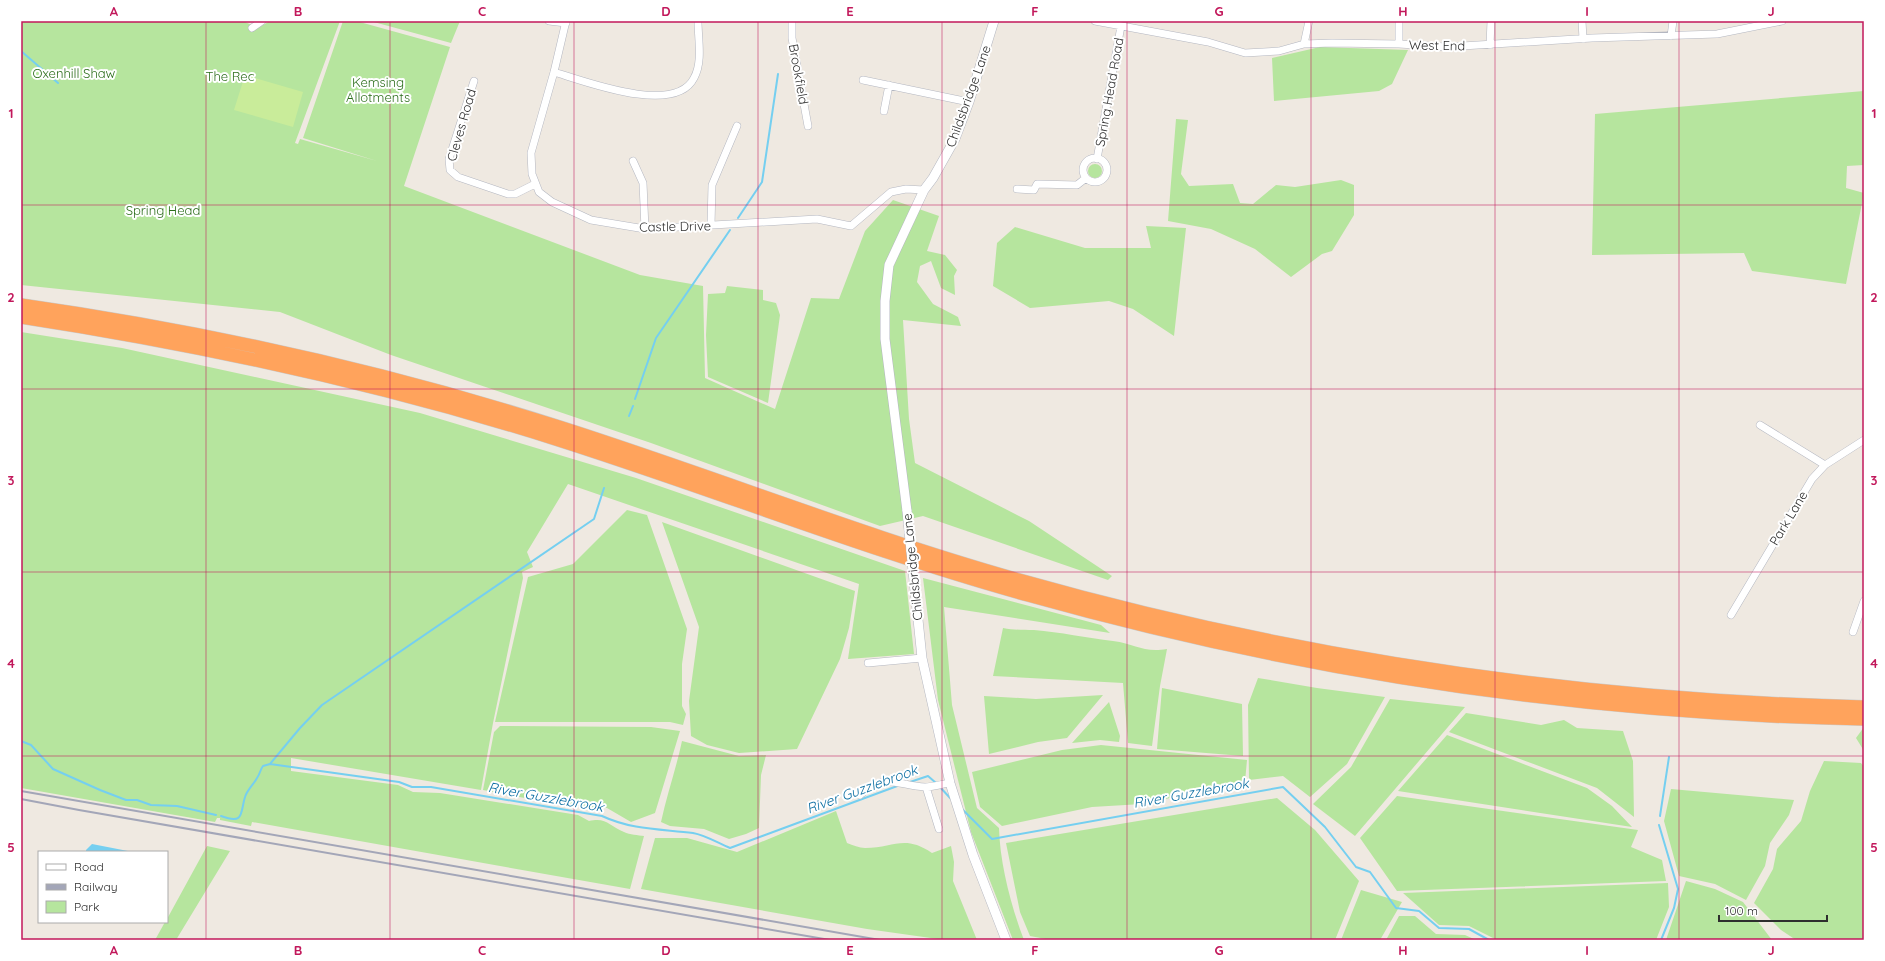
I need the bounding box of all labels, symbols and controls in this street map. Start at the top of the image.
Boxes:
text: A [110,3,119,19]
text: B [294,3,302,19]
text: C [478,3,486,19]
text: D [661,3,671,19]
text: E [846,3,854,19]
text: F [1031,3,1039,19]
text: G [1214,3,1224,19]
text: H [1398,3,1408,19]
text: I [1585,3,1589,19]
text: J [1767,3,1775,19]
street label: Spring Head Road [1092,36,1126,148]
street label: West End [1409,37,1465,53]
street label: Brookfield [786,42,812,106]
street label: Childsbridge Lane [942,43,994,149]
park label: Oxenhill Shaw [33,65,116,81]
park label: The Rec [206,68,255,84]
park label: Kemsing Allotments [346,74,410,105]
street label: Cleves Road [443,87,479,163]
text: 1 [8,105,14,121]
text: 1 [1871,105,1877,121]
park label: Spring Head [126,202,200,218]
street label: Castle Drive [639,217,711,235]
text: 2 [7,289,15,305]
text: 2 [1870,289,1878,305]
text: 3 [8,472,15,488]
text: 3 [1871,472,1878,488]
street label: Park Lane [1766,488,1810,548]
street label: Childsbridge Lane [898,513,926,621]
text: 4 [7,655,15,671]
text: 4 [1870,655,1878,671]
water label: River Guzzlebrook [804,760,921,817]
water label: River Guzzlebrook [1132,774,1252,812]
water label: River Guzzlebrook [487,778,607,816]
text: 5 [7,839,15,855]
text: 5 [1870,839,1878,855]
legend [38,851,168,923]
text: Road [74,859,104,874]
text: Railway [74,879,118,894]
scale bar [1719,897,1827,923]
text: Park [74,899,99,914]
text: 100 m [1725,903,1758,918]
text: A [110,942,119,958]
text: B [294,942,302,958]
text: C [478,942,486,958]
text: D [661,942,671,958]
text: E [846,942,854,958]
text: F [1031,942,1039,958]
text: G [1214,942,1224,958]
text: H [1398,942,1408,958]
text: I [1585,942,1589,958]
text: J [1767,942,1775,958]

